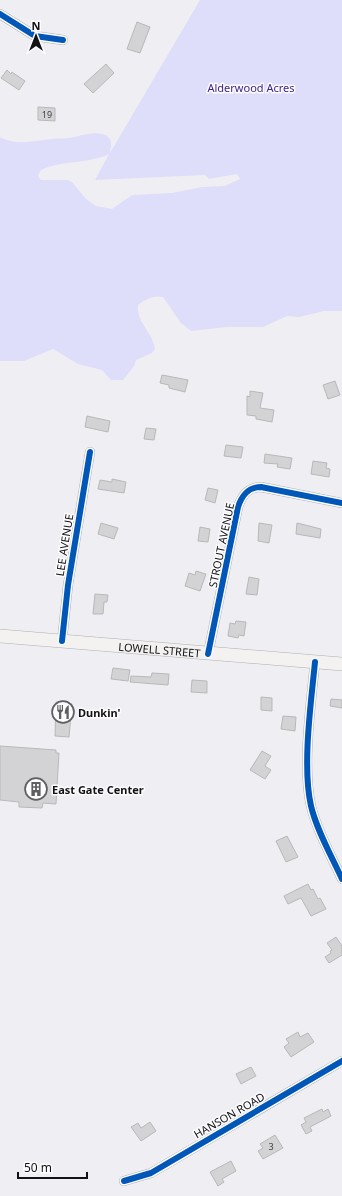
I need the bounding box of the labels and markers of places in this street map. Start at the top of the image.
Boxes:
restaurant icon: Dunkin' [50,699,76,725]
place label: Dunkin' [78,705,121,720]
building icon: East Gate Center [23,776,49,802]
place label: East Gate Center [52,782,144,797]

